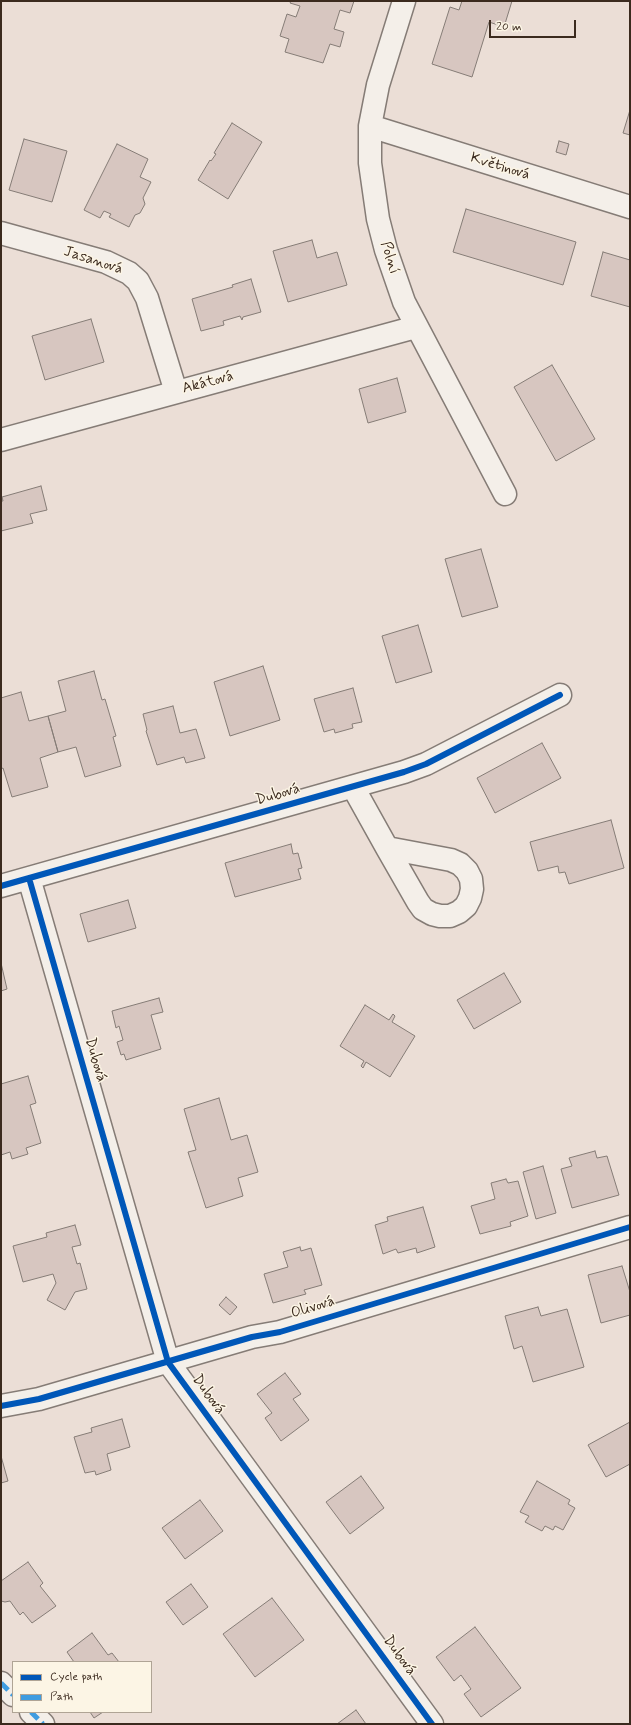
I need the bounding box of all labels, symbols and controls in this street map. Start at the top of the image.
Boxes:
scale bar [491,12,578,38]
text: 20 m [496,19,522,35]
street label: Květinová [468,149,532,185]
street label: Polní [376,240,402,276]
street label: Jasanová [61,243,125,279]
street label: Akátová [180,368,236,398]
street label: Dubová [254,780,302,810]
street label: Dubová [80,1036,110,1084]
street label: Olivová [289,1293,337,1323]
street label: Dubová [187,1371,229,1419]
street label: Dubová [378,1632,420,1680]
legend [12,1661,152,1713]
text: Cycle path [50,1669,102,1685]
text: Path [50,1689,73,1705]

